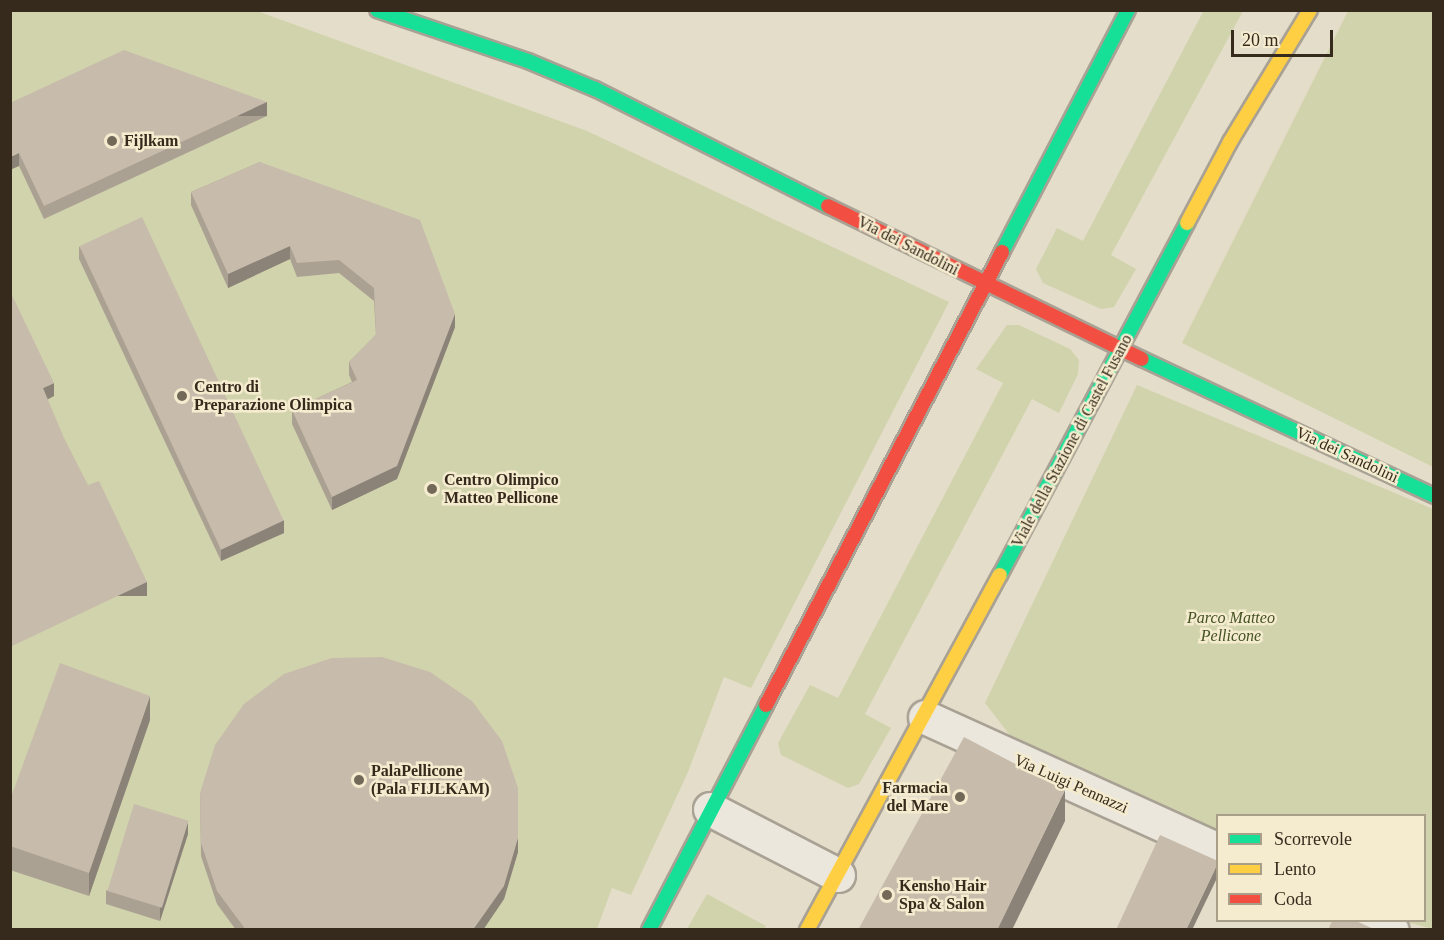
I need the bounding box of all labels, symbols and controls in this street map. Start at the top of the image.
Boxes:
scale bar [1234,18,1336,56]
text: 20 m [1242,30,1279,50]
place label: Fijlkam [124,131,178,151]
marker: Fijlkam [105,134,119,148]
street label: Via dei Sandolini [854,212,962,280]
street label: Viale della Stazione di Castel Fusano [1008,331,1136,551]
place label: Centro di Preparazione Olimpica [194,377,352,415]
marker: Centro di Preparazione Olimpica [175,389,189,403]
street label: Via dei Sandolini [1293,423,1401,487]
place label: Centro Olimpico Matteo Pellicone [444,470,559,508]
marker: Centro Olimpico Matteo Pellicone [425,482,439,496]
park label: Parco Matteo Pellicone [1187,608,1275,646]
street label: Via Luigi Pennazzi [1011,750,1131,818]
place label: PalaPellicone (Pala FIJLKAM) [371,761,490,799]
marker: PalaPellicone (Pala FIJLKAM) [352,773,366,787]
place label: Farmacia del Mare [882,778,948,816]
marker: Farmacia del Mare [953,790,967,804]
legend [1216,814,1426,922]
text: Scorrevole [1274,829,1352,849]
text: Lento [1274,859,1316,879]
place label: Kensho Hair Spa & Salon [899,876,987,914]
marker: Kensho Hair Spa & Salon [880,888,894,902]
text: Coda [1274,889,1312,909]

